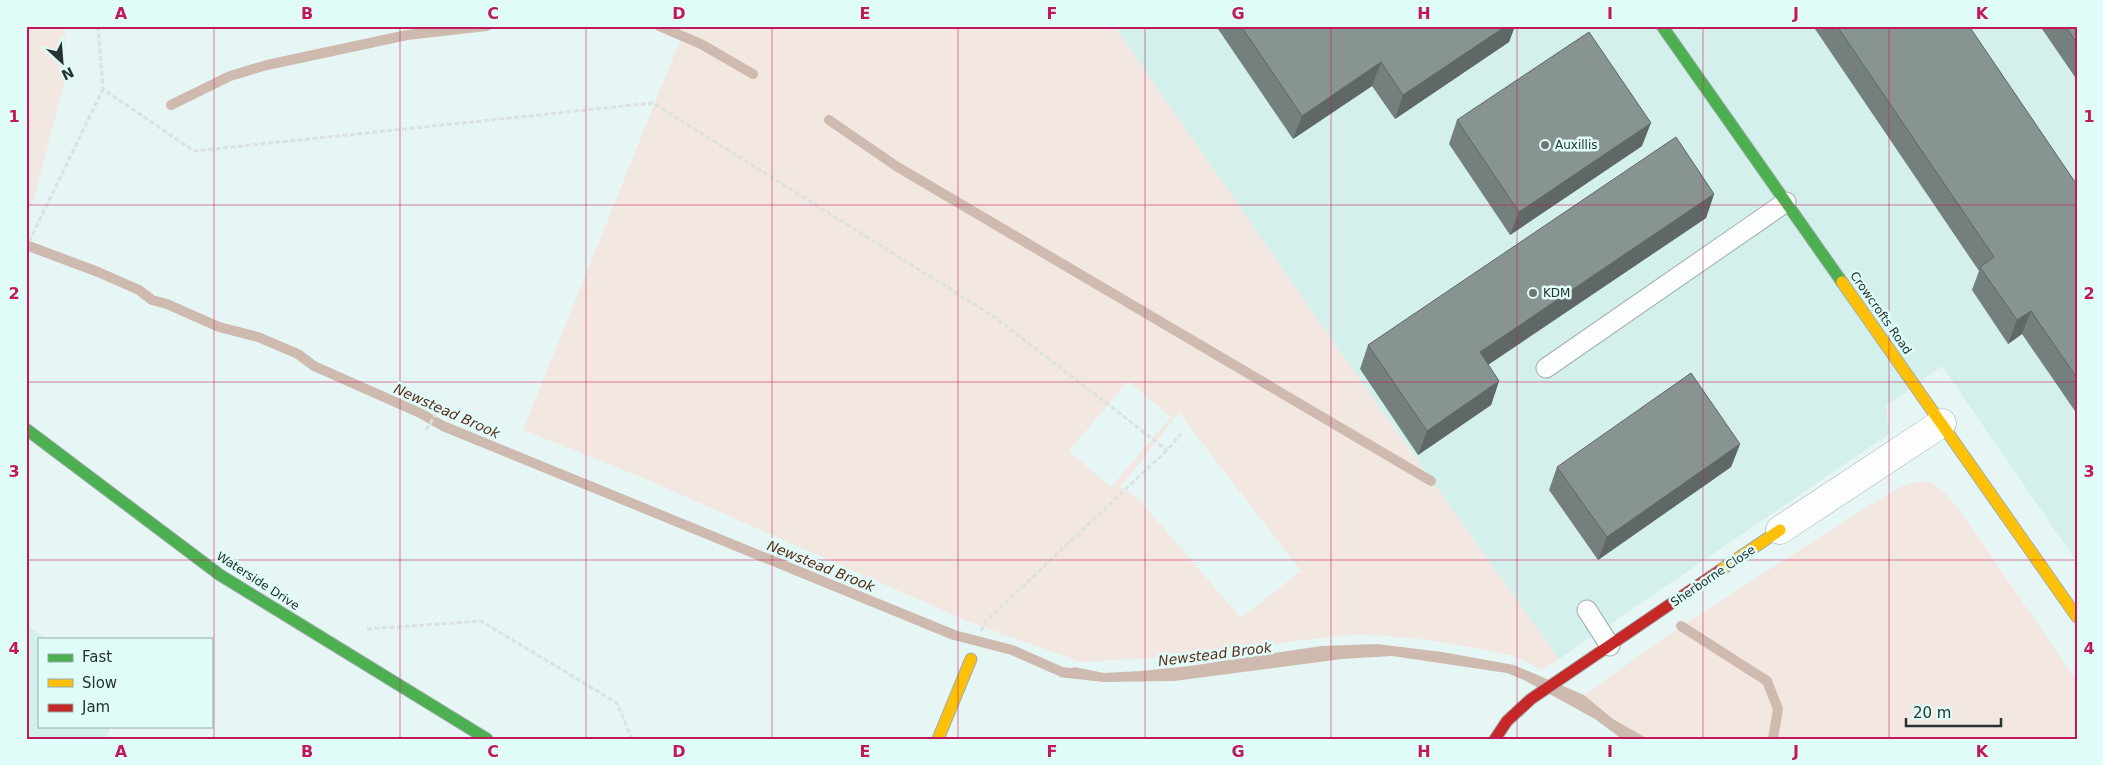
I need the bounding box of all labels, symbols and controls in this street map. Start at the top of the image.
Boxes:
text: A [115,4,128,23]
text: B [301,4,313,23]
text: C [487,4,499,23]
text: D [672,4,686,23]
text: E [860,4,870,23]
text: F [1047,4,1057,23]
text: G [1231,4,1245,23]
text: H [1417,4,1431,23]
text: I [1607,4,1613,23]
text: J [1792,4,1799,23]
text: K [1976,4,1989,23]
north arrow [38,38,88,88]
text: N [59,64,76,83]
text: 1 [8,107,20,126]
text: 1 [2083,107,2095,126]
place label: Auxillis [1555,138,1598,152]
marker: Auxillis [1539,139,1551,151]
street label: Crowcrofts Road [1847,269,1915,357]
text: 2 [8,284,20,303]
text: 2 [2083,284,2095,303]
place label: KDM [1543,286,1570,300]
marker: KDM [1527,287,1539,299]
water label: Newstead Brook [391,380,503,442]
text: 3 [8,462,20,481]
text: 3 [2083,462,2095,481]
water label: Newstead Brook [765,537,878,595]
street label: Sherborne Close [1668,543,1758,609]
street label: Waterside Drive [214,549,302,613]
legend [38,638,212,728]
text: 4 [8,639,20,658]
water label: Newstead Brook [1157,639,1274,669]
text: 4 [2083,639,2095,658]
text: Fast [82,648,112,666]
text: Slow [82,674,117,692]
scale bar [1906,695,2000,727]
text: Jam [81,698,110,716]
text: 20 m [1913,704,1951,722]
text: A [115,742,128,761]
text: B [301,742,313,761]
text: C [487,742,499,761]
text: D [672,742,686,761]
text: E [860,742,870,761]
text: F [1047,742,1057,761]
text: G [1231,742,1245,761]
text: H [1417,742,1431,761]
text: I [1607,742,1613,761]
text: J [1792,742,1799,761]
text: K [1976,742,1989,761]

